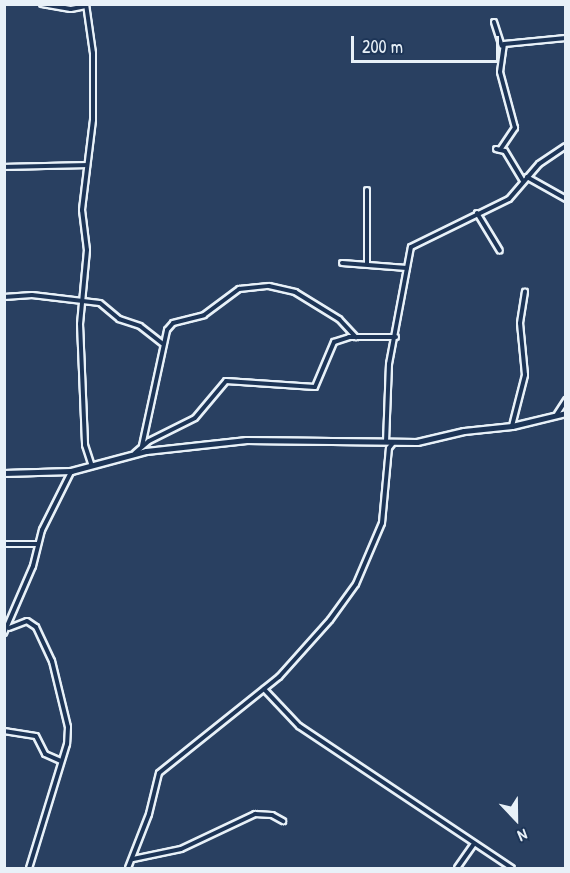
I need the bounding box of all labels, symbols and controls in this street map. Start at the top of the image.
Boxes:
scale bar [354,24,502,62]
text: 200 m [362,34,403,59]
north arrow [486,789,546,849]
text: N [515,824,531,847]

